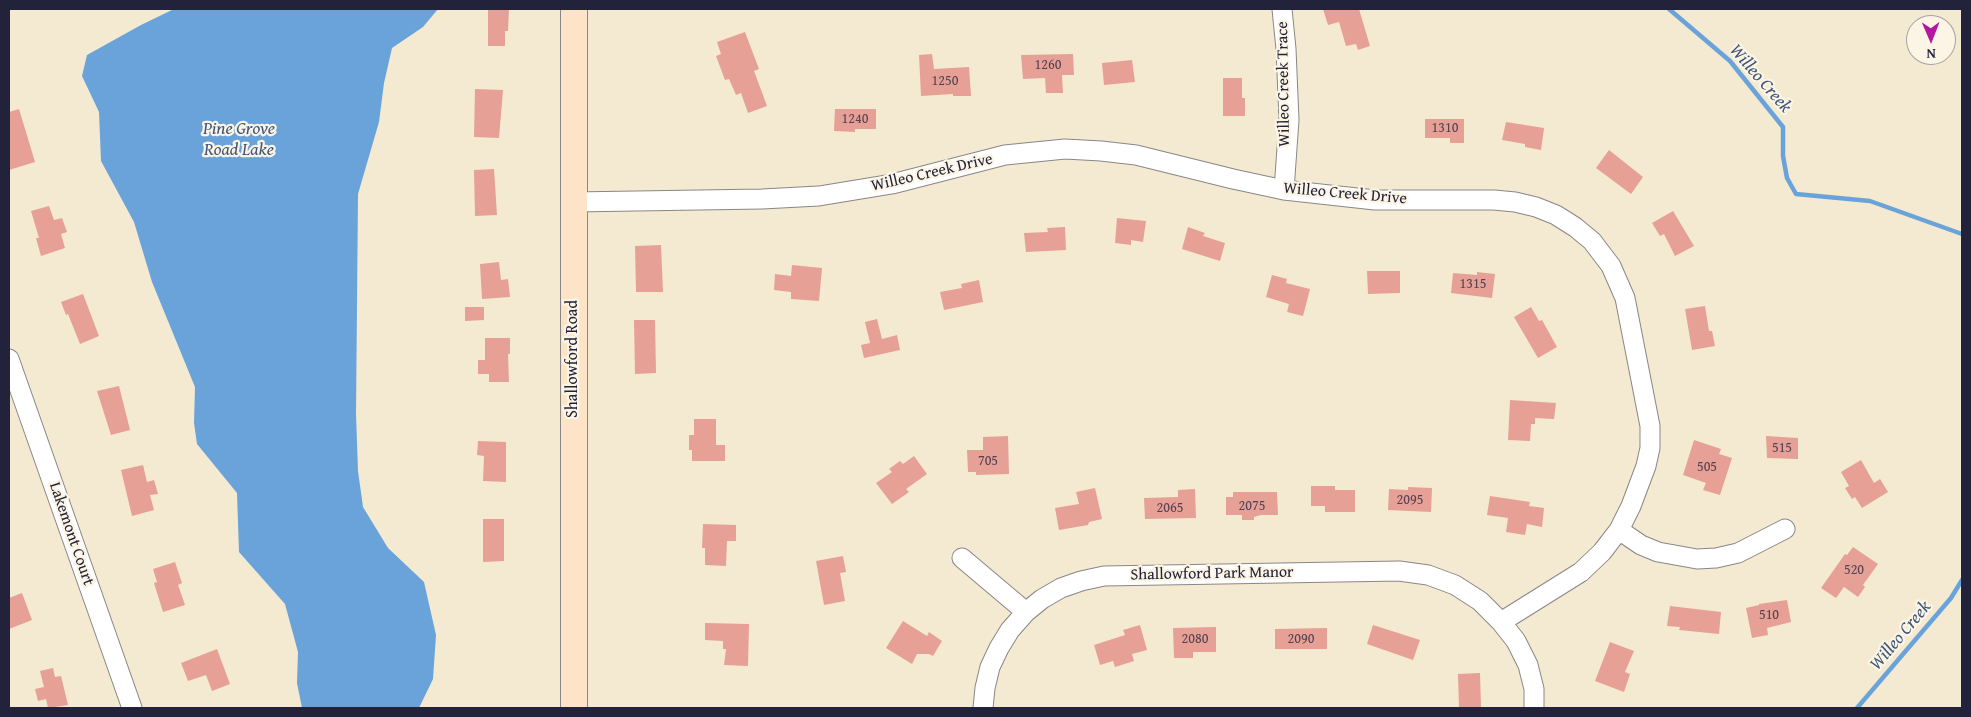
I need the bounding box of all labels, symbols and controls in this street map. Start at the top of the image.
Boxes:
north arrow [1906,15,1956,65]
street label: Willeo Creek Trace [1273,21,1295,147]
water label: Willeo Creek [1724,40,1796,118]
text: N [1926,44,1936,64]
house number: 1260 [1035,57,1061,73]
house number: 1250 [932,73,958,89]
house number: 1240 [842,111,868,127]
water label: Pine Grove Road Lake [203,118,275,160]
house number: 1310 [1432,120,1458,136]
street label: Willeo Creek Drive [869,150,995,196]
street label: Willeo Creek Drive [1282,179,1408,209]
house number: 1315 [1460,276,1486,292]
street label: Shallowford Road [563,300,583,418]
house number: 515 [1772,440,1792,456]
house number: 705 [978,453,998,469]
house number: 505 [1697,459,1717,475]
street label: Lakemont Court [44,480,98,588]
house number: 2095 [1397,492,1423,508]
house number: 2075 [1239,498,1265,514]
house number: 2065 [1157,500,1183,516]
house number: 520 [1844,562,1864,578]
street label: Shallowford Park Manor [1130,563,1294,585]
water label: Willeo Creek [1866,597,1936,675]
house number: 510 [1759,607,1779,623]
house number: 2080 [1182,631,1208,647]
house number: 2090 [1288,631,1314,647]

